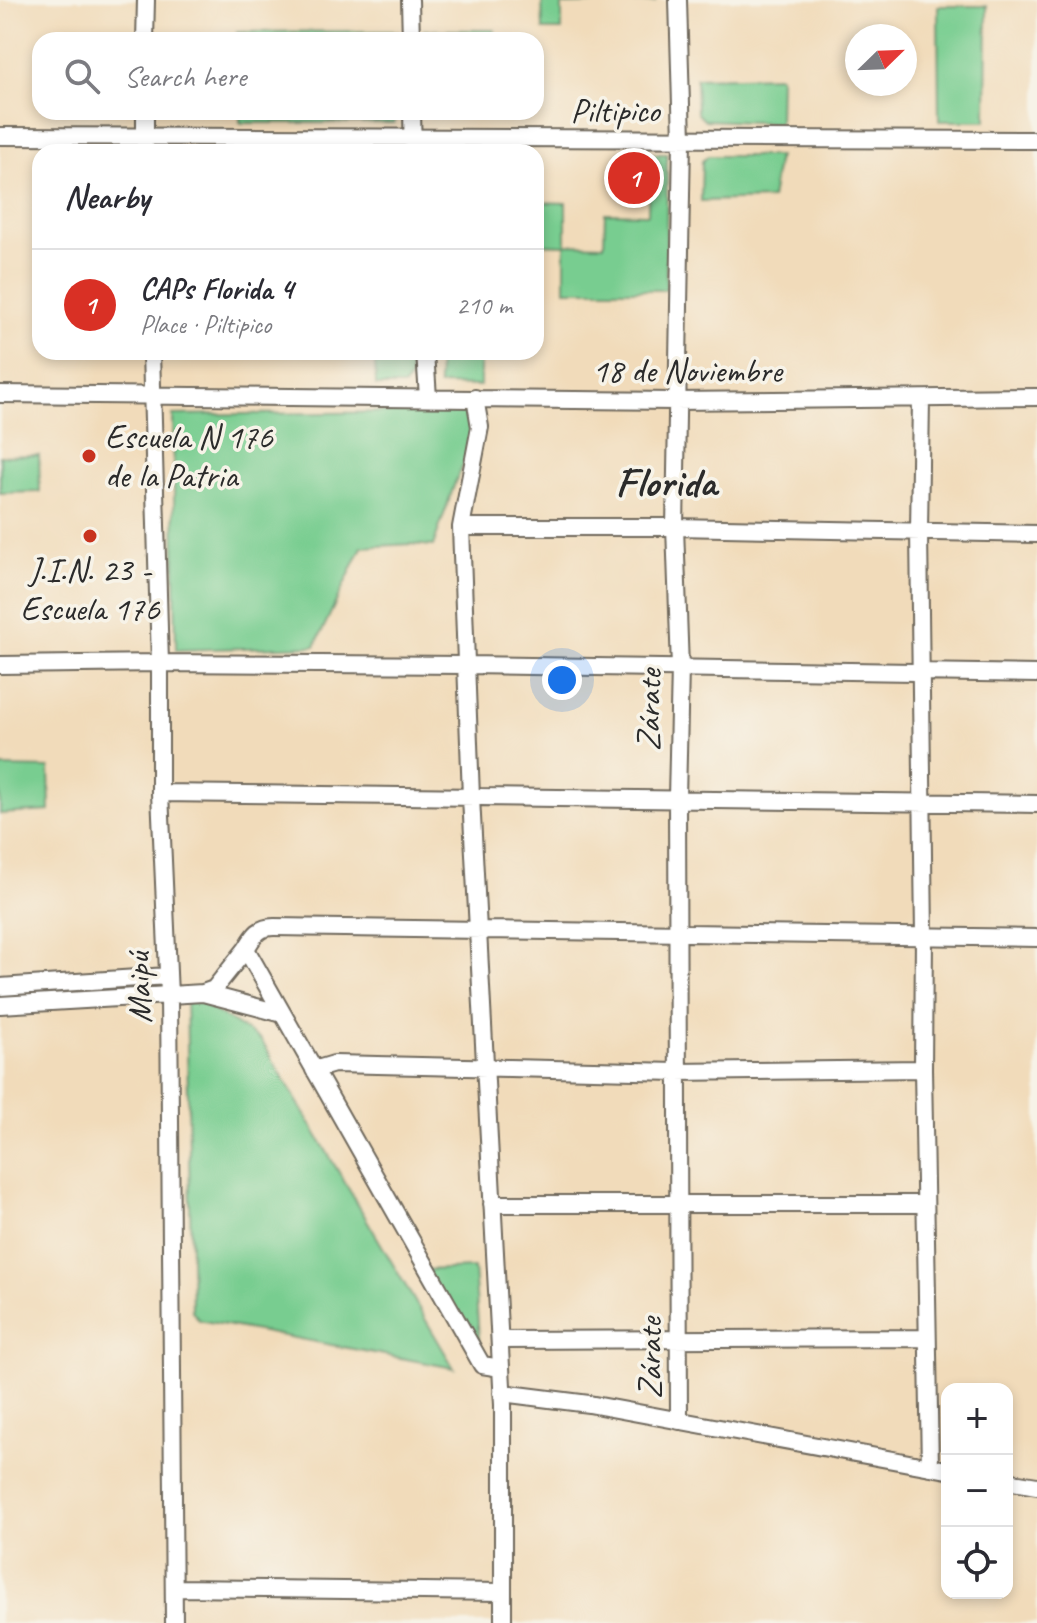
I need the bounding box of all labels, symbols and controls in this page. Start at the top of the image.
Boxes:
north arrow [845,24,917,96]
search box [32,32,544,120]
icon: search [60,54,104,98]
text: Search here [124,57,246,95]
street label: Piltipico [570,89,662,132]
pin: 1 [608,148,660,208]
text: Nearby [64,175,150,218]
text: CAPs Florida 4 [140,270,293,308]
text: 1 [84,289,96,322]
text: 210 m [456,289,512,322]
text: Place · Piltipico [140,308,271,341]
street label: 18 de Noviembre [592,349,784,392]
place label: Escuela N 176 de la Patria [105,415,274,497]
marker: Escuela N 176 de la Patria [80,447,98,465]
district label: Florida [616,456,720,509]
marker: J.I.N. 23 - Escuela 176 [81,527,99,545]
place label: J.I.N. 23 - Escuela 176 [21,548,161,630]
your location [542,660,582,700]
street label: Zárate [626,667,671,751]
street label: Maipú [116,949,161,1024]
street label: Zárate [628,1315,671,1399]
map controls [941,1383,1013,1599]
button: + [941,1383,1013,1455]
button: − [941,1455,1013,1527]
button: locate [941,1527,1013,1599]

